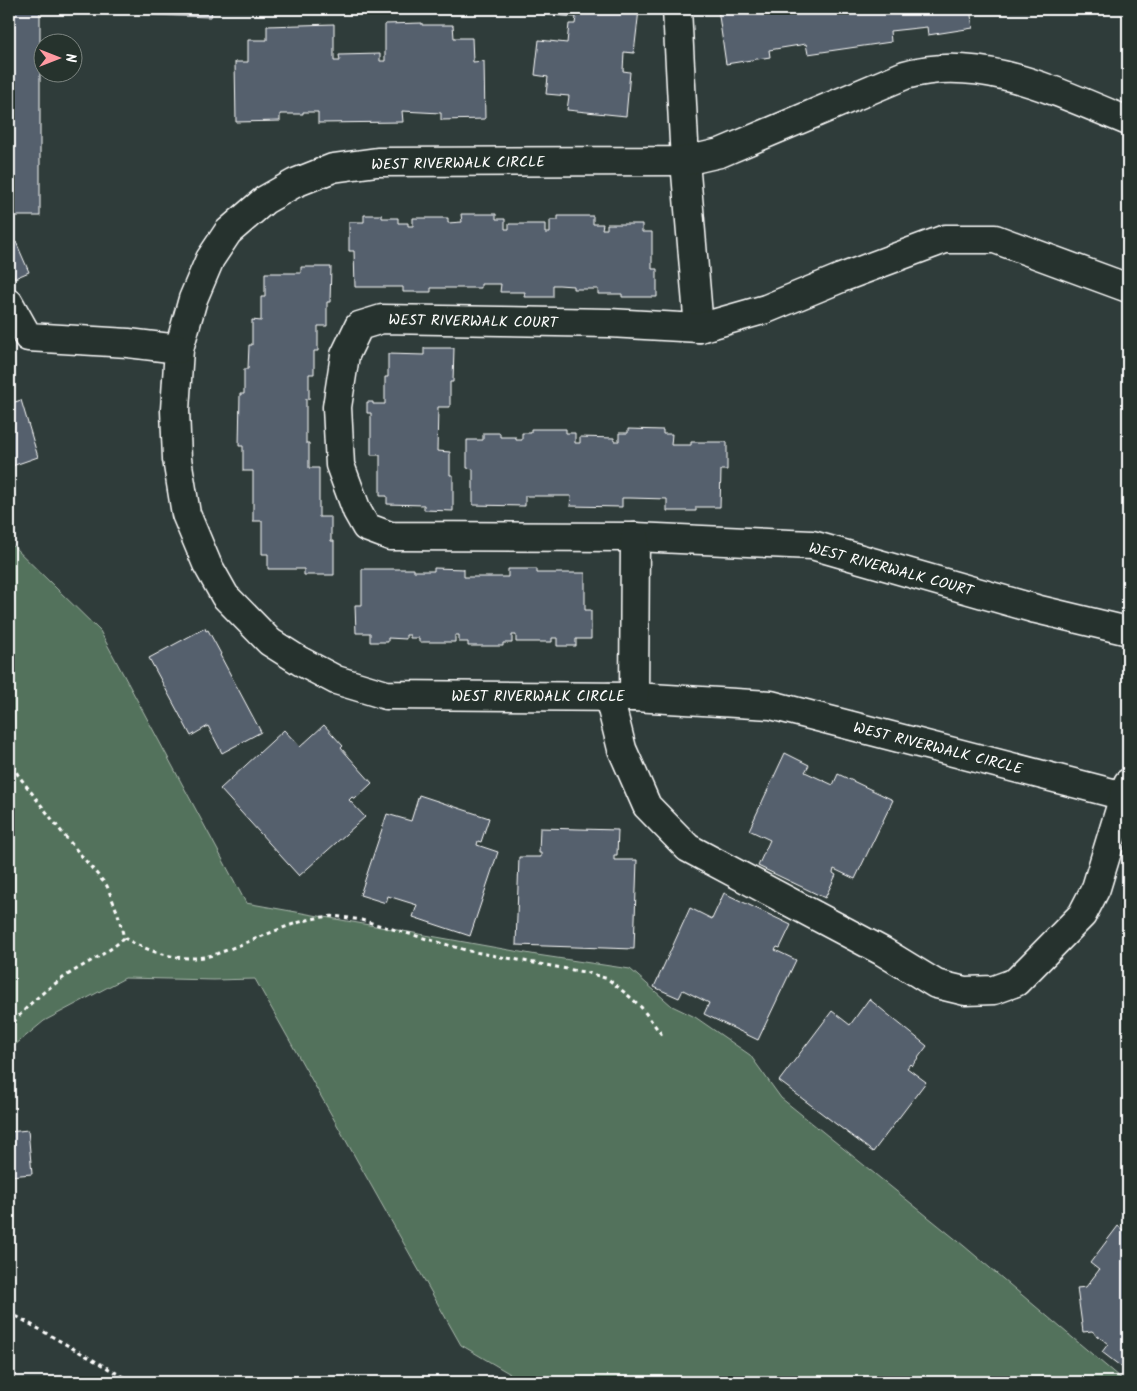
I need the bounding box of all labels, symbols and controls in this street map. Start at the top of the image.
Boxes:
north arrow [32,32,82,82]
text: N [59,54,81,63]
street label: WEST RIVERWALK CIRCLE [371,150,546,178]
street label: WEST RIVERWALK COURT [388,309,560,336]
street label: WEST RIVERWALK COURT [806,536,978,604]
street label: WEST RIVERWALK CIRCLE [451,685,626,709]
street label: WEST RIVERWALK CIRCLE [851,716,1026,782]

